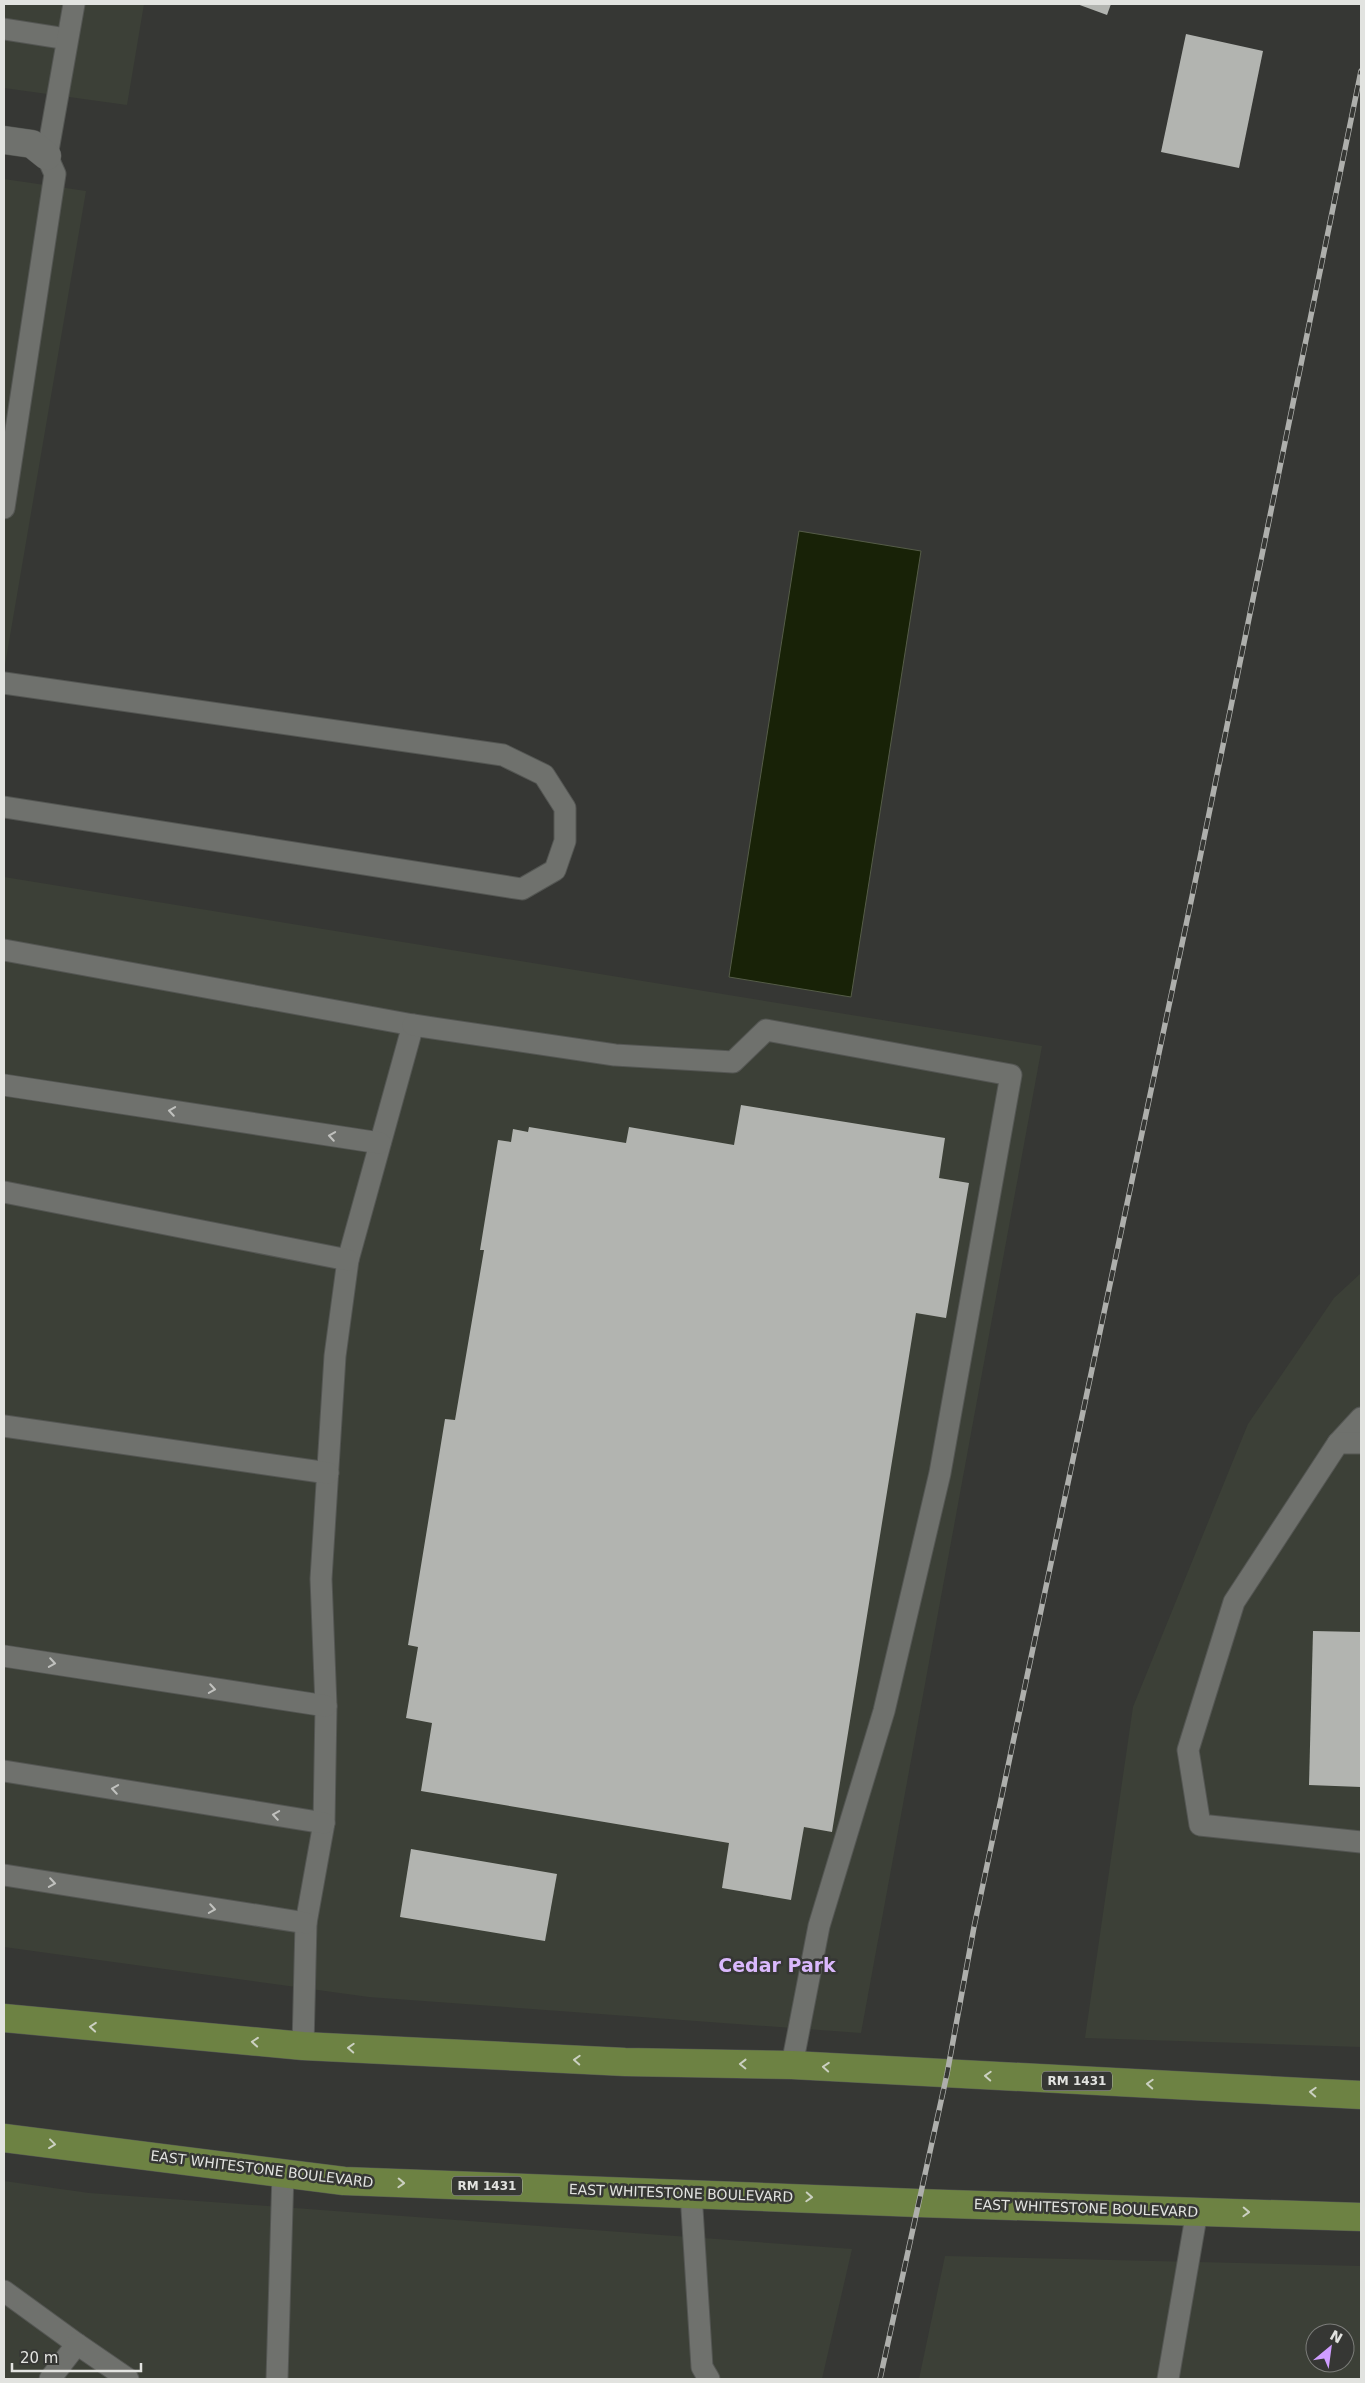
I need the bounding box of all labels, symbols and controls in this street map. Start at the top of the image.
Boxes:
one-way arrow [167,1106,175,1117]
one-way arrow [328,1131,337,1141]
one-way arrow [48,1658,56,1668]
one-way arrow [208,1683,217,1693]
one-way arrow [111,1785,120,1795]
one-way arrow [271,1811,280,1821]
one-way arrow [48,1877,56,1888]
one-way arrow [208,1903,217,1913]
district label: Cedar Park [718,1954,836,1976]
one-way arrow [89,2021,97,2032]
one-way arrow [251,2036,259,2047]
one-way arrow [347,2043,355,2054]
one-way arrow [572,2054,580,2065]
one-way arrow [739,2059,747,2069]
one-way arrow [821,2061,829,2072]
one-way arrow [984,2071,992,2082]
road number: RM 1431 [1042,2072,1112,2090]
one-way arrow [1146,2079,1154,2090]
one-way arrow [1308,2087,1316,2098]
one-way arrow [48,2138,56,2149]
street label: EAST WHITESTONE BOULEVARD [150,2147,374,2191]
road number: RM 1431 [452,2176,522,2196]
one-way arrow [398,2178,405,2188]
street label: EAST WHITESTONE BOULEVARD [569,2181,793,2205]
one-way arrow [806,2192,814,2203]
street label: EAST WHITESTONE BOULEVARD [974,2196,1198,2220]
one-way arrow [1242,2207,1250,2218]
north arrow [1305,2323,1355,2373]
text: N [1327,2327,1345,2346]
scale bar [12,2340,141,2372]
text: 20 m [20,2349,58,2367]

